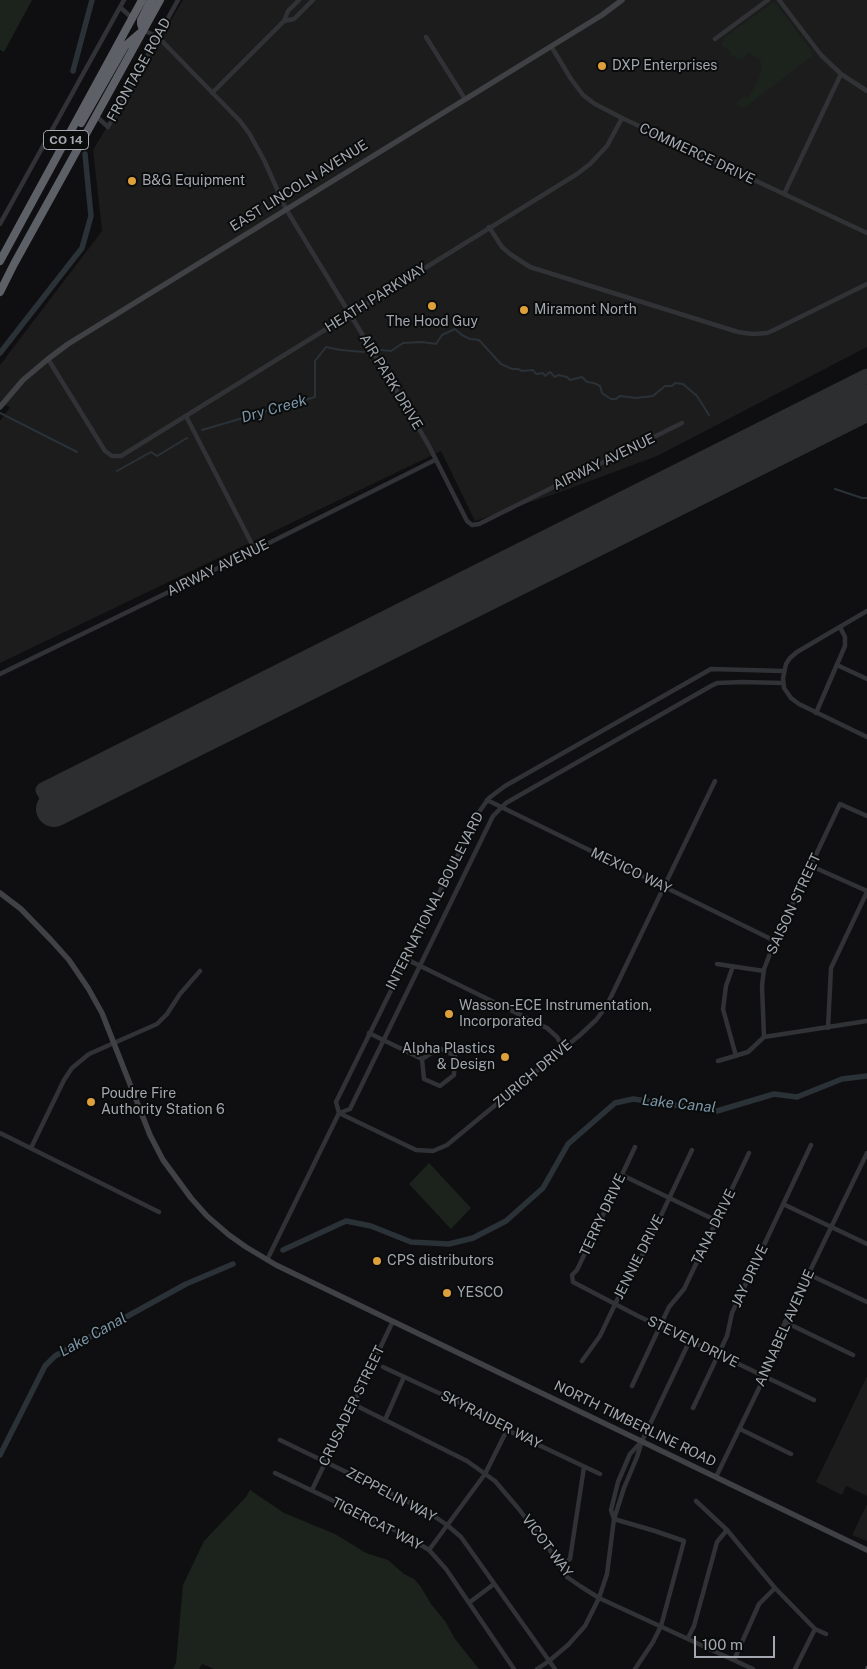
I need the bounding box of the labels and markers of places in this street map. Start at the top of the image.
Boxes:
place label: DXP Enterprises [612,58,717,74]
marker: DXP Enterprises [596,60,608,72]
place label: B&G Equipment [142,173,245,189]
marker: B&G Equipment [126,175,138,187]
marker: The Hood Guy [426,300,438,312]
place label: Miramont North [534,302,637,318]
marker: Miramont North [518,304,530,316]
place label: The Hood Guy [386,314,478,330]
place label: Wasson-ECE Instrumentation, Incorporated [459,998,652,1030]
marker: Wasson-ECE Instrumentation, Incorporated [443,1008,455,1020]
place label: Alpha Plastics & Design [402,1041,495,1074]
marker: Alpha Plastics & Design [499,1051,511,1063]
place label: Poudre Fire Authority Station 6 [101,1086,225,1118]
marker: Poudre Fire Authority Station 6 [85,1096,97,1108]
place label: CPS distributors [387,1253,494,1269]
marker: CPS distributors [371,1255,383,1267]
place label: YESCO [457,1285,503,1301]
marker: YESCO [441,1287,453,1299]

